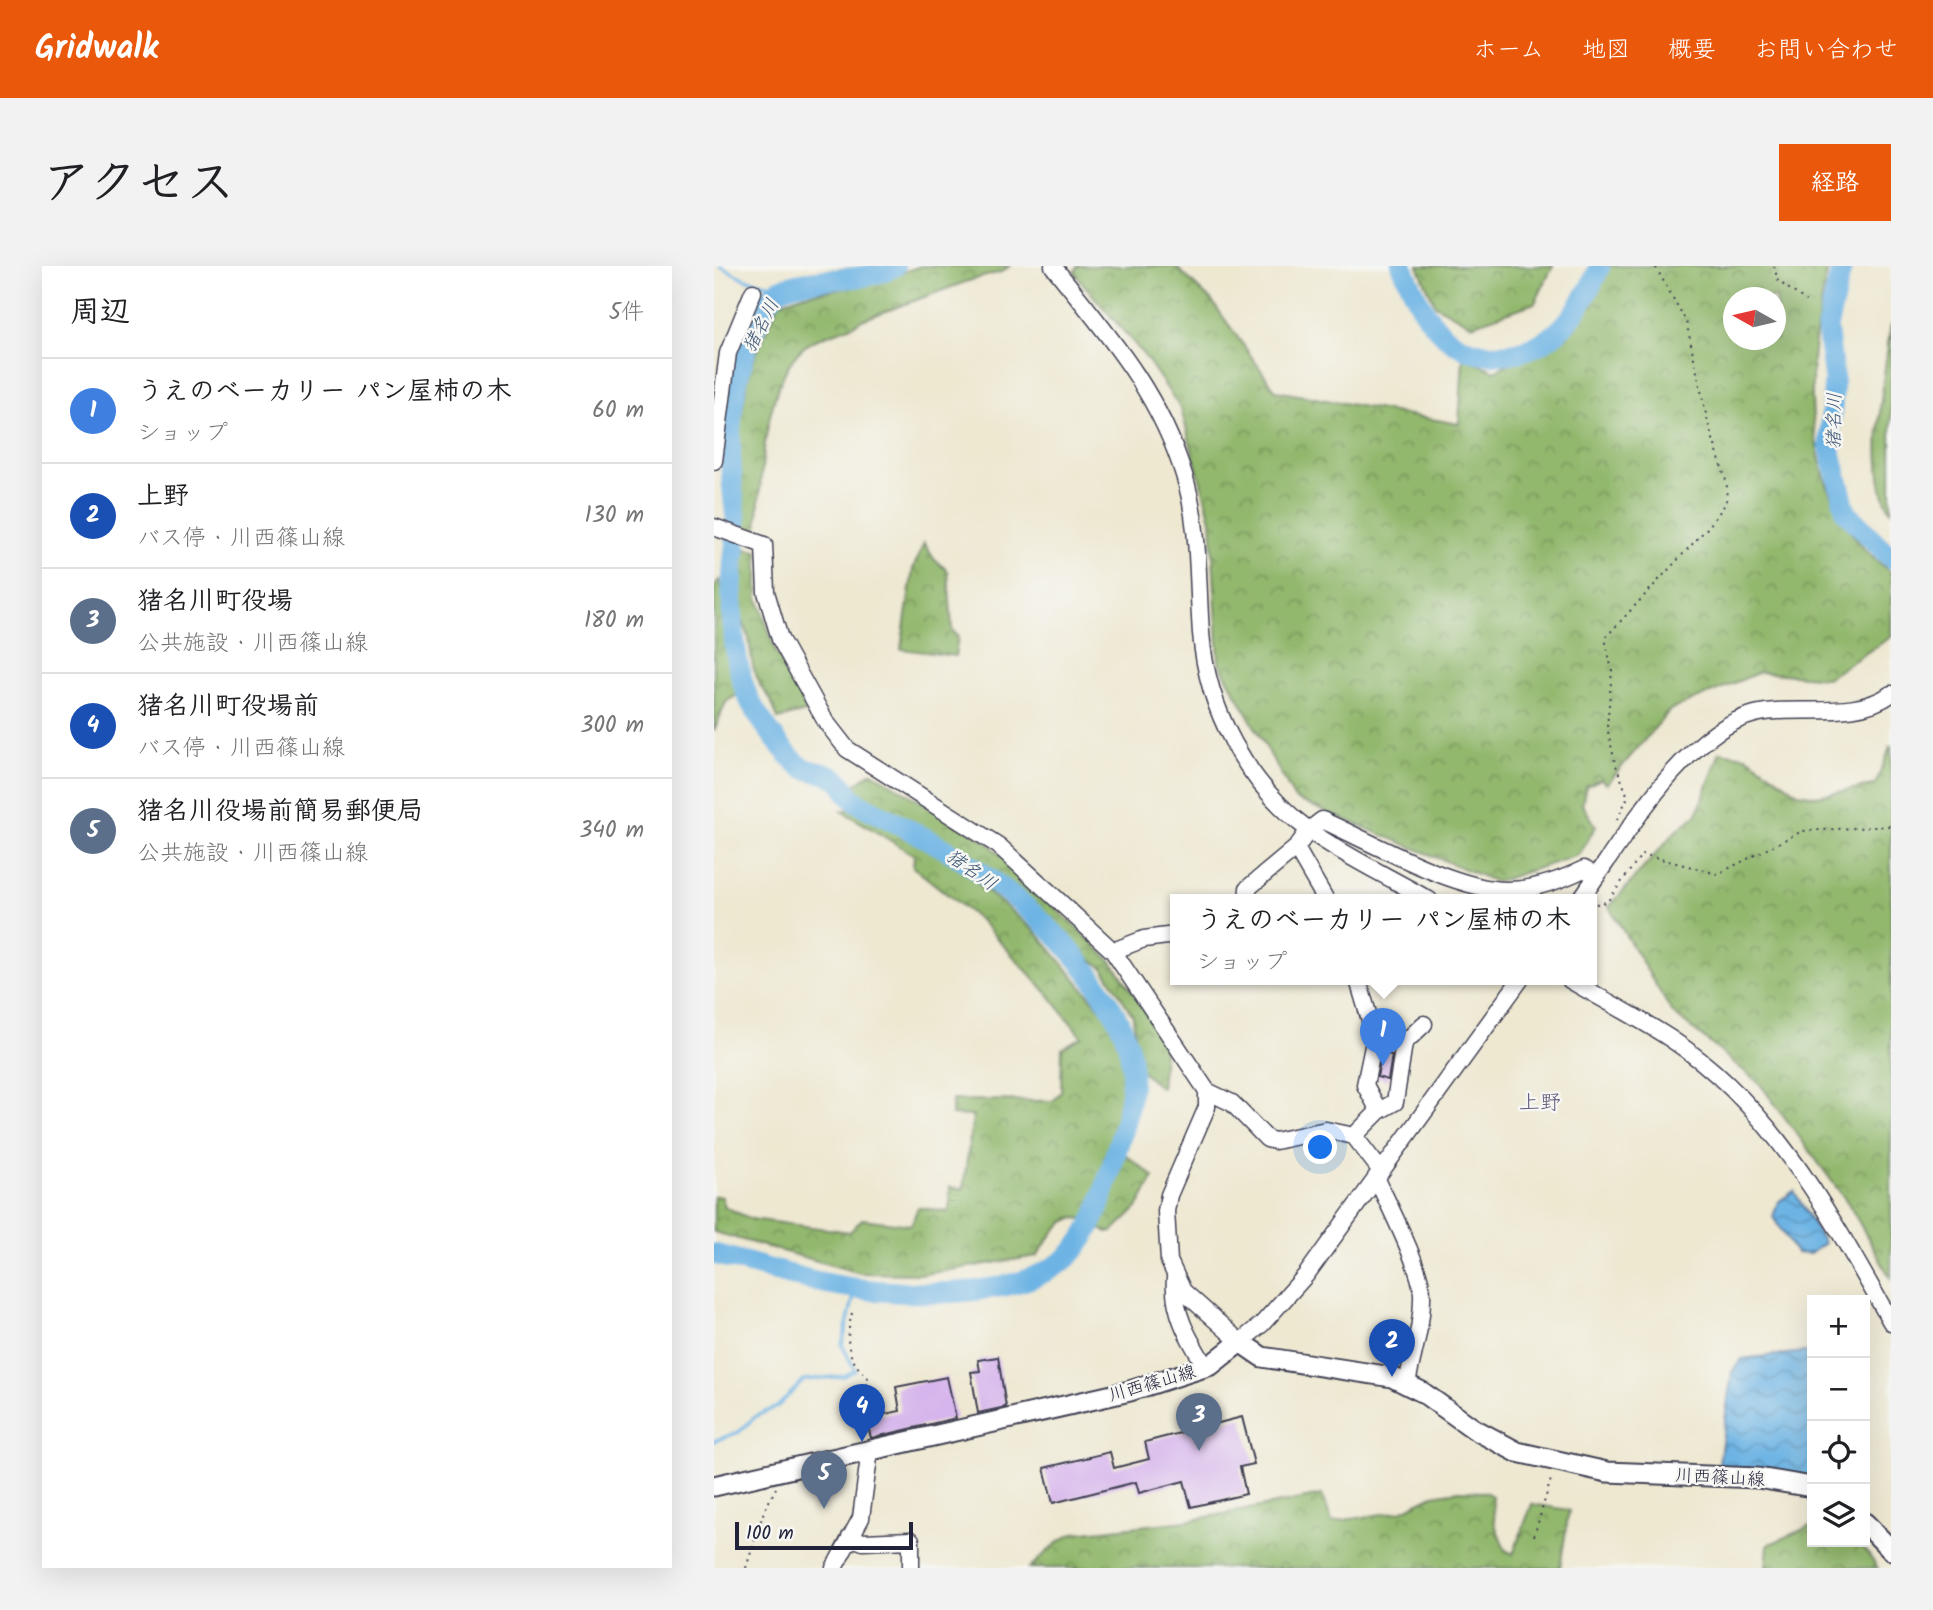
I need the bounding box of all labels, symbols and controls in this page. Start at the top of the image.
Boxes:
text: Gridwalk [35,23,158,76]
text: ホーム [1473,31,1544,70]
text: 地図 [1582,31,1630,70]
text: 概要 [1668,31,1716,70]
text: お問い合わせ [1754,31,1898,70]
button: 経路 [1779,144,1891,221]
text: アクセス [42,146,235,224]
north arrow [1723,287,1786,350]
text: 周辺 [70,289,130,337]
water label: 猪名川 [735,294,788,358]
text: 5件 [609,295,644,331]
text: うえのベーカリー パン屋柿の木 [137,371,512,413]
water label: 猪名川 [1820,392,1850,450]
text: 1 [90,393,96,429]
text: 60 m [592,393,644,429]
text: ショップ [137,416,228,452]
text: 上野 [137,476,189,518]
text: 2 [86,498,100,534]
text: 130 m [585,498,644,534]
text: バス停 · 川西篠山線 [137,521,345,557]
text: 猪名川町役場 [137,581,293,623]
text: 3 [87,603,99,639]
text: 180 m [584,603,644,639]
text: 公共施設 · 川西篠山線 [137,626,368,662]
text: 猪名川町役場前 [137,686,319,728]
text: 4 [87,708,99,744]
text: 300 m [580,708,644,744]
text: バス停 · 川西篠山線 [137,731,345,767]
text: 猪名川役場前簡易郵便局 [137,791,423,833]
text: 5 [87,813,99,849]
text: 340 m [579,813,644,849]
text: 公共施設 · 川西篠山線 [137,836,368,872]
water label: 猪名川 [939,842,1003,899]
popup [1170,894,1597,985]
text: うえのベーカリー パン屋柿の木 [1196,900,1571,942]
text: ショップ [1196,945,1287,981]
pin: 1 [1360,1008,1406,1066]
district label: 上野 [1519,1087,1561,1120]
your location [1303,1130,1337,1164]
map controls [1807,1295,1870,1547]
button: + [1807,1295,1870,1358]
pin: 2 [1369,1319,1415,1377]
street label: 川西篠山線 [1105,1358,1200,1411]
button: − [1807,1358,1870,1421]
pin: 4 [839,1384,885,1442]
pin: 3 [1176,1393,1222,1451]
button: locate [1807,1421,1870,1484]
pin: 5 [801,1451,847,1509]
street label: 川西篠山線 [1674,1462,1766,1495]
button: layers [1807,1484,1870,1547]
scale bar [735,1519,914,1551]
text: 100 m [746,1519,794,1549]

